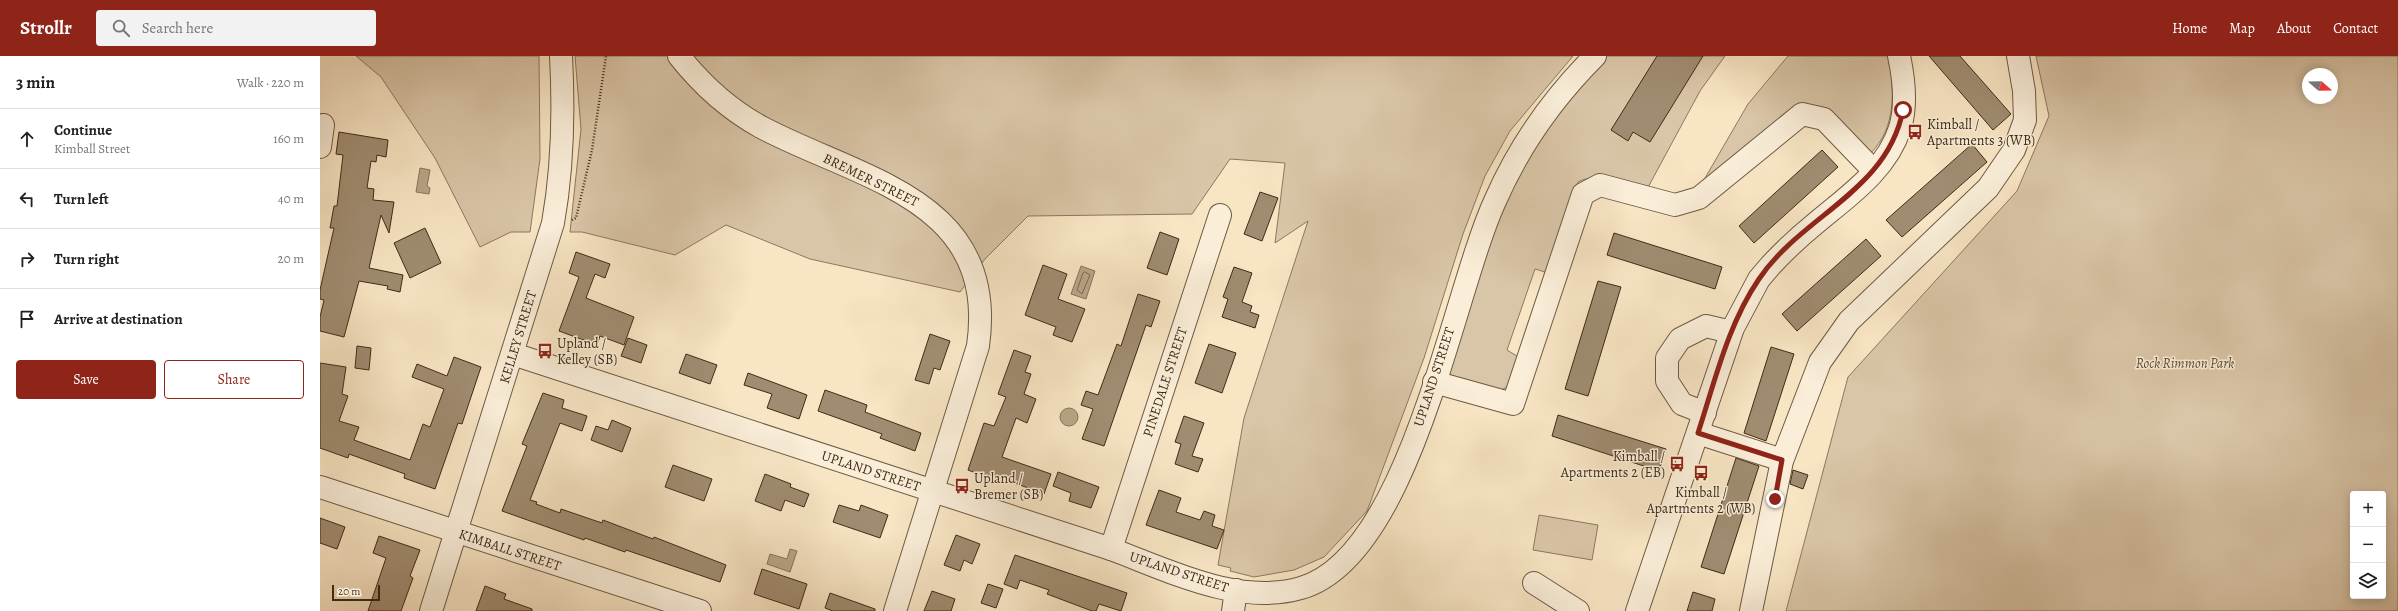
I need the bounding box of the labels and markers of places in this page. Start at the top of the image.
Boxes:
place label: Kimball / Apartments 3 (WB) [1926,115,2035,150]
bus stop icon: Kimball / Apartments 3 (WB) [1906,123,1924,141]
place label: Upland / Kelley (SB) [557,334,617,369]
bus stop icon: Upland / Kelley (SB) [536,342,554,360]
place label: Kimball / Apartments 2 (EB) [1560,447,1665,482]
bus stop icon: Kimball / Apartments 2 (EB) [1668,455,1686,473]
bus stop icon: Kimball / Apartments 2 (WB) [1692,464,1710,482]
place label: Upland / Bremer (SB) [974,469,1043,504]
bus stop icon: Upland / Bremer (SB) [953,477,971,495]
place label: Kimball / Apartments 2 (WB) [1646,483,1756,518]

